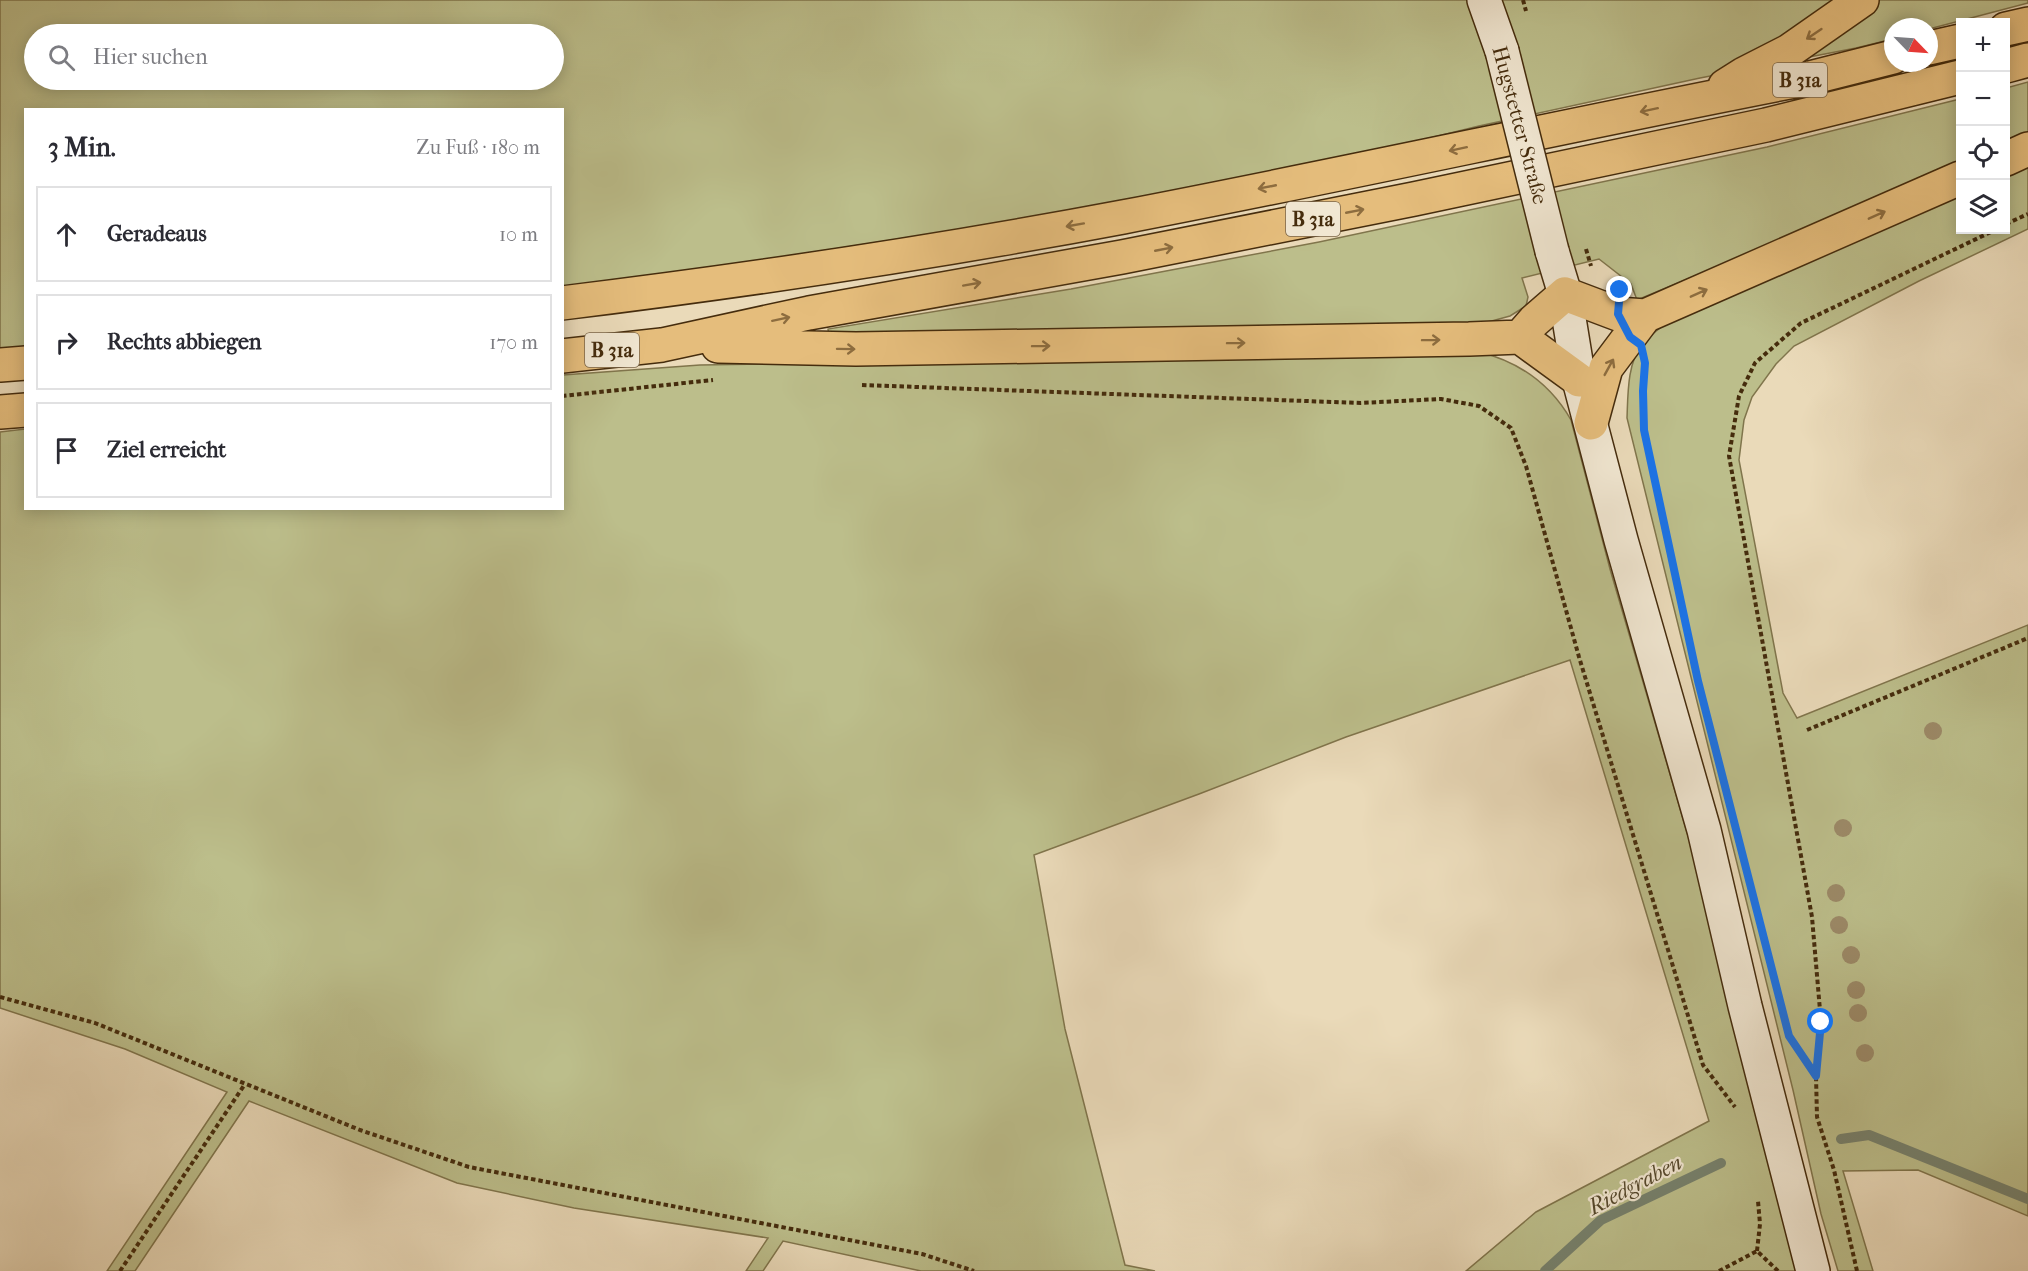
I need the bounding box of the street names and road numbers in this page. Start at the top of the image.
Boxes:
street label: Hugstetter Straße [1487,43,1553,207]
road number: B 31a [1773,63,1827,97]
road number: B 31a [1286,202,1340,236]
road number: B 31a [585,333,639,367]

